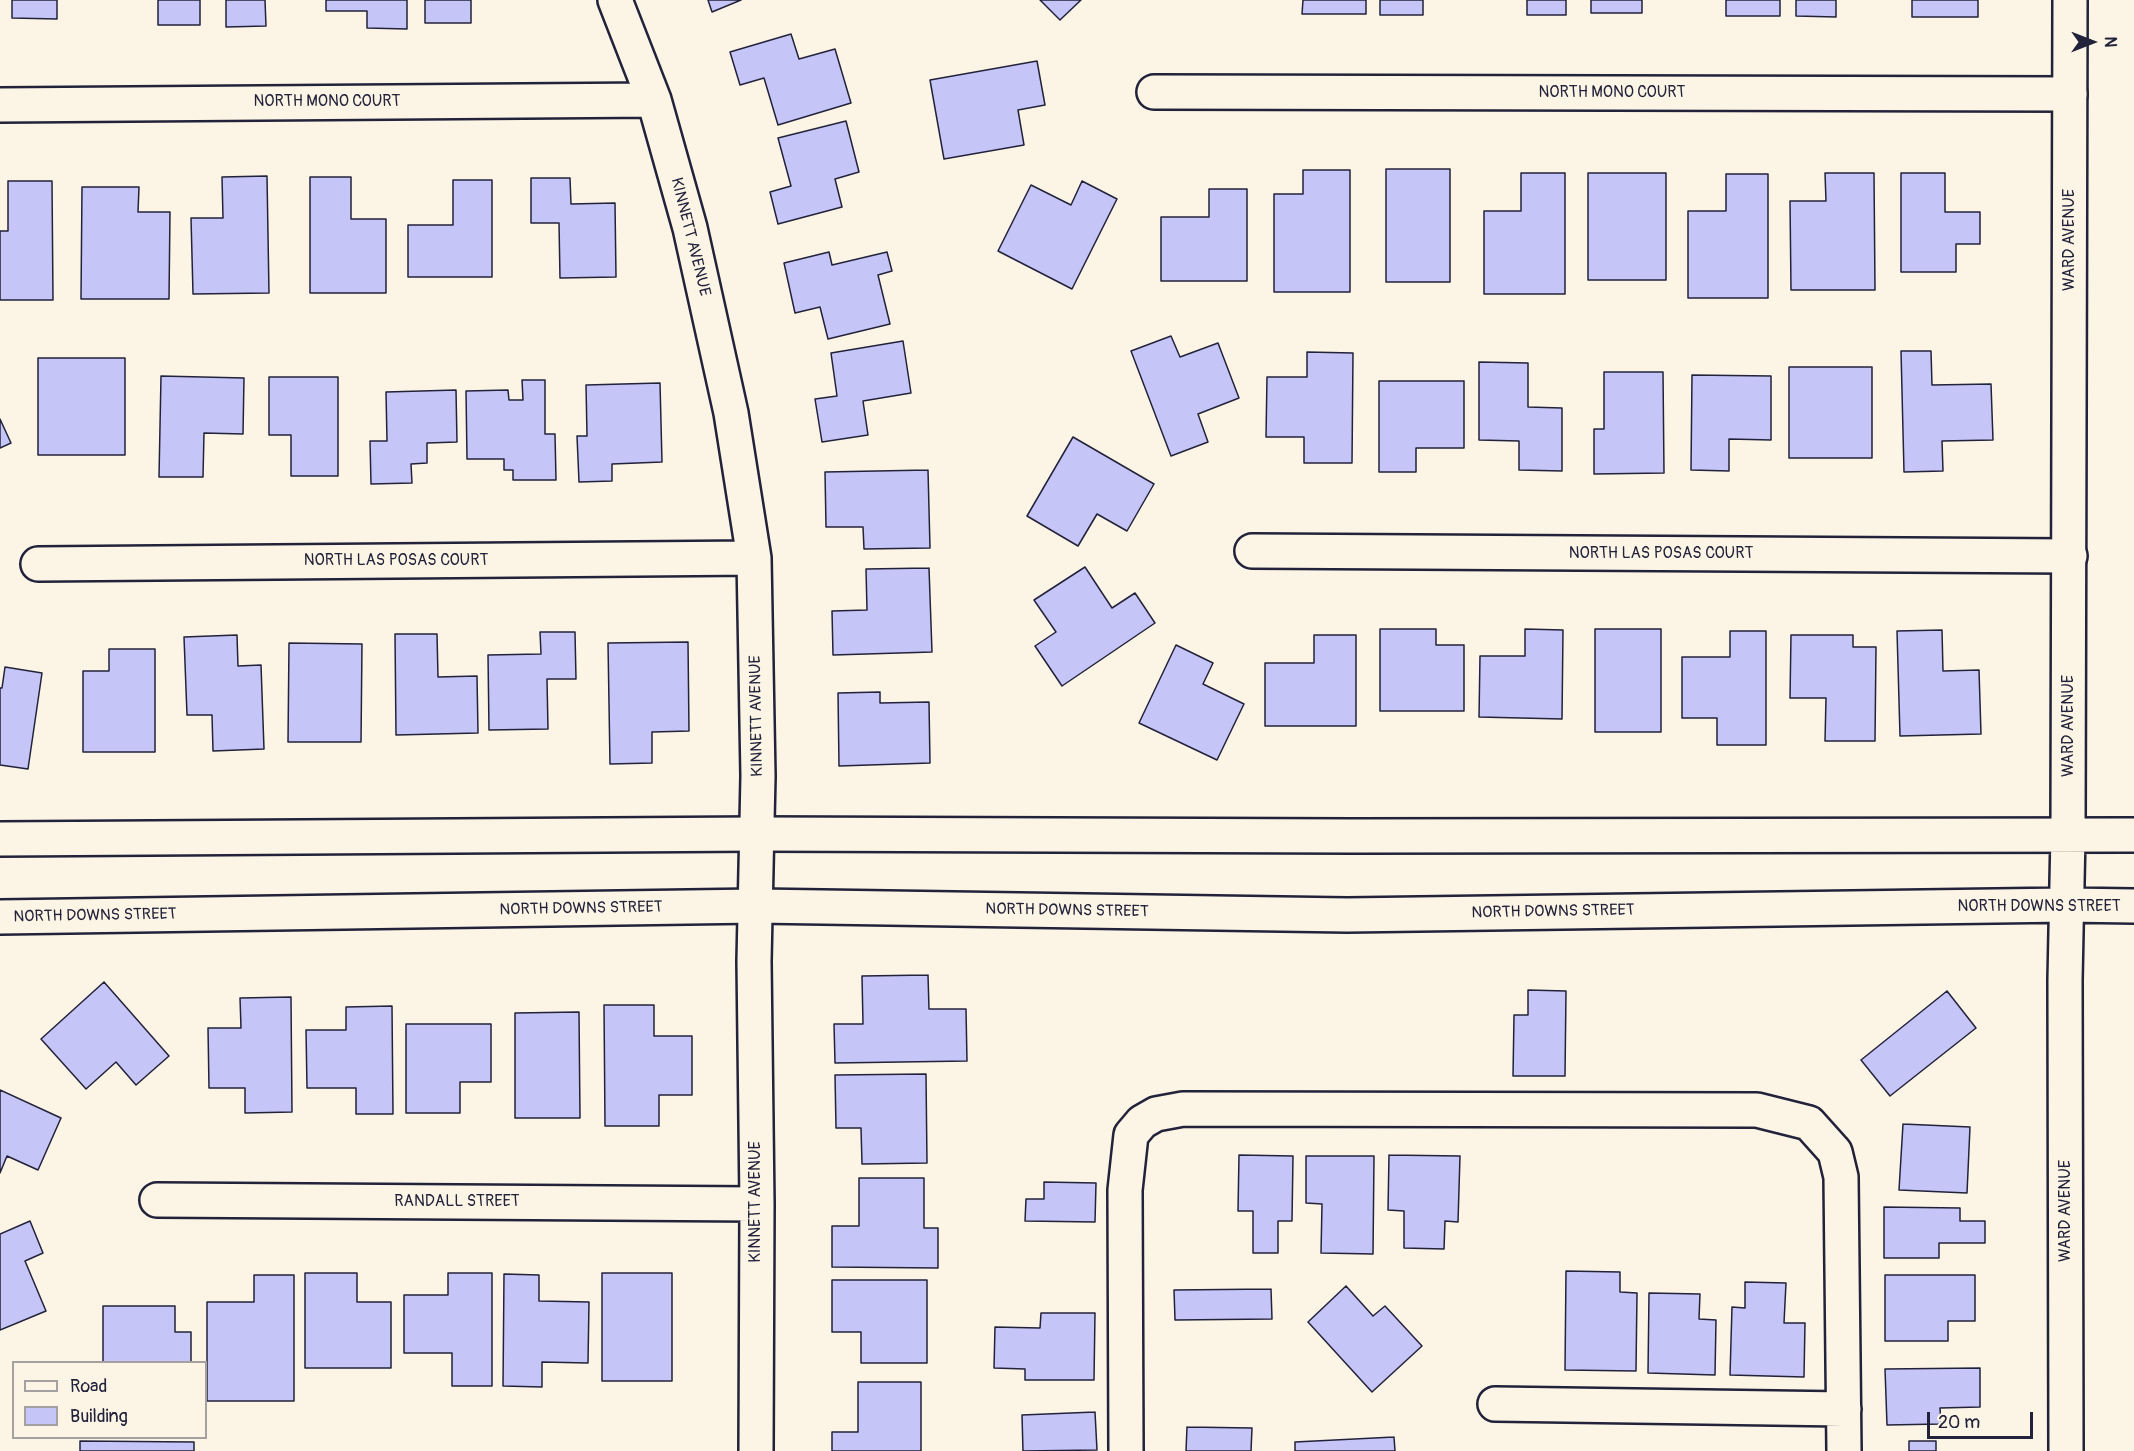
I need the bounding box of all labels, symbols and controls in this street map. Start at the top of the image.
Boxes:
north arrow [2062,12,2122,72]
text: N [2100,37,2120,47]
street label: NORTH MONO COURT [1539,83,1685,103]
street label: NORTH MONO COURT [254,92,400,112]
street label: KINNETT AVENUE [666,176,714,298]
street label: WARD AVENUE [2060,189,2080,291]
street label: NORTH LAS POSAS COURT [1569,544,1753,564]
street label: NORTH LAS POSAS COURT [304,551,488,571]
street label: KINNETT AVENUE [746,655,768,777]
street label: WARD AVENUE [2059,675,2079,777]
street label: NORTH DOWNS STREET [1957,897,2121,917]
street label: NORTH DOWNS STREET [499,898,663,920]
street label: NORTH DOWNS STREET [985,900,1149,922]
street label: NORTH DOWNS STREET [1471,901,1635,923]
street label: NORTH DOWNS STREET [13,905,177,927]
street label: KINNETT AVENUE [746,1141,766,1263]
street label: WARD AVENUE [2056,1160,2076,1262]
street label: RANDALL STREET [394,1192,520,1212]
legend [12,1361,207,1439]
text: Road [70,1375,107,1398]
scale bar [1930,1400,2036,1438]
text: Building [70,1405,128,1428]
text: 20 m [1938,1411,1980,1434]

